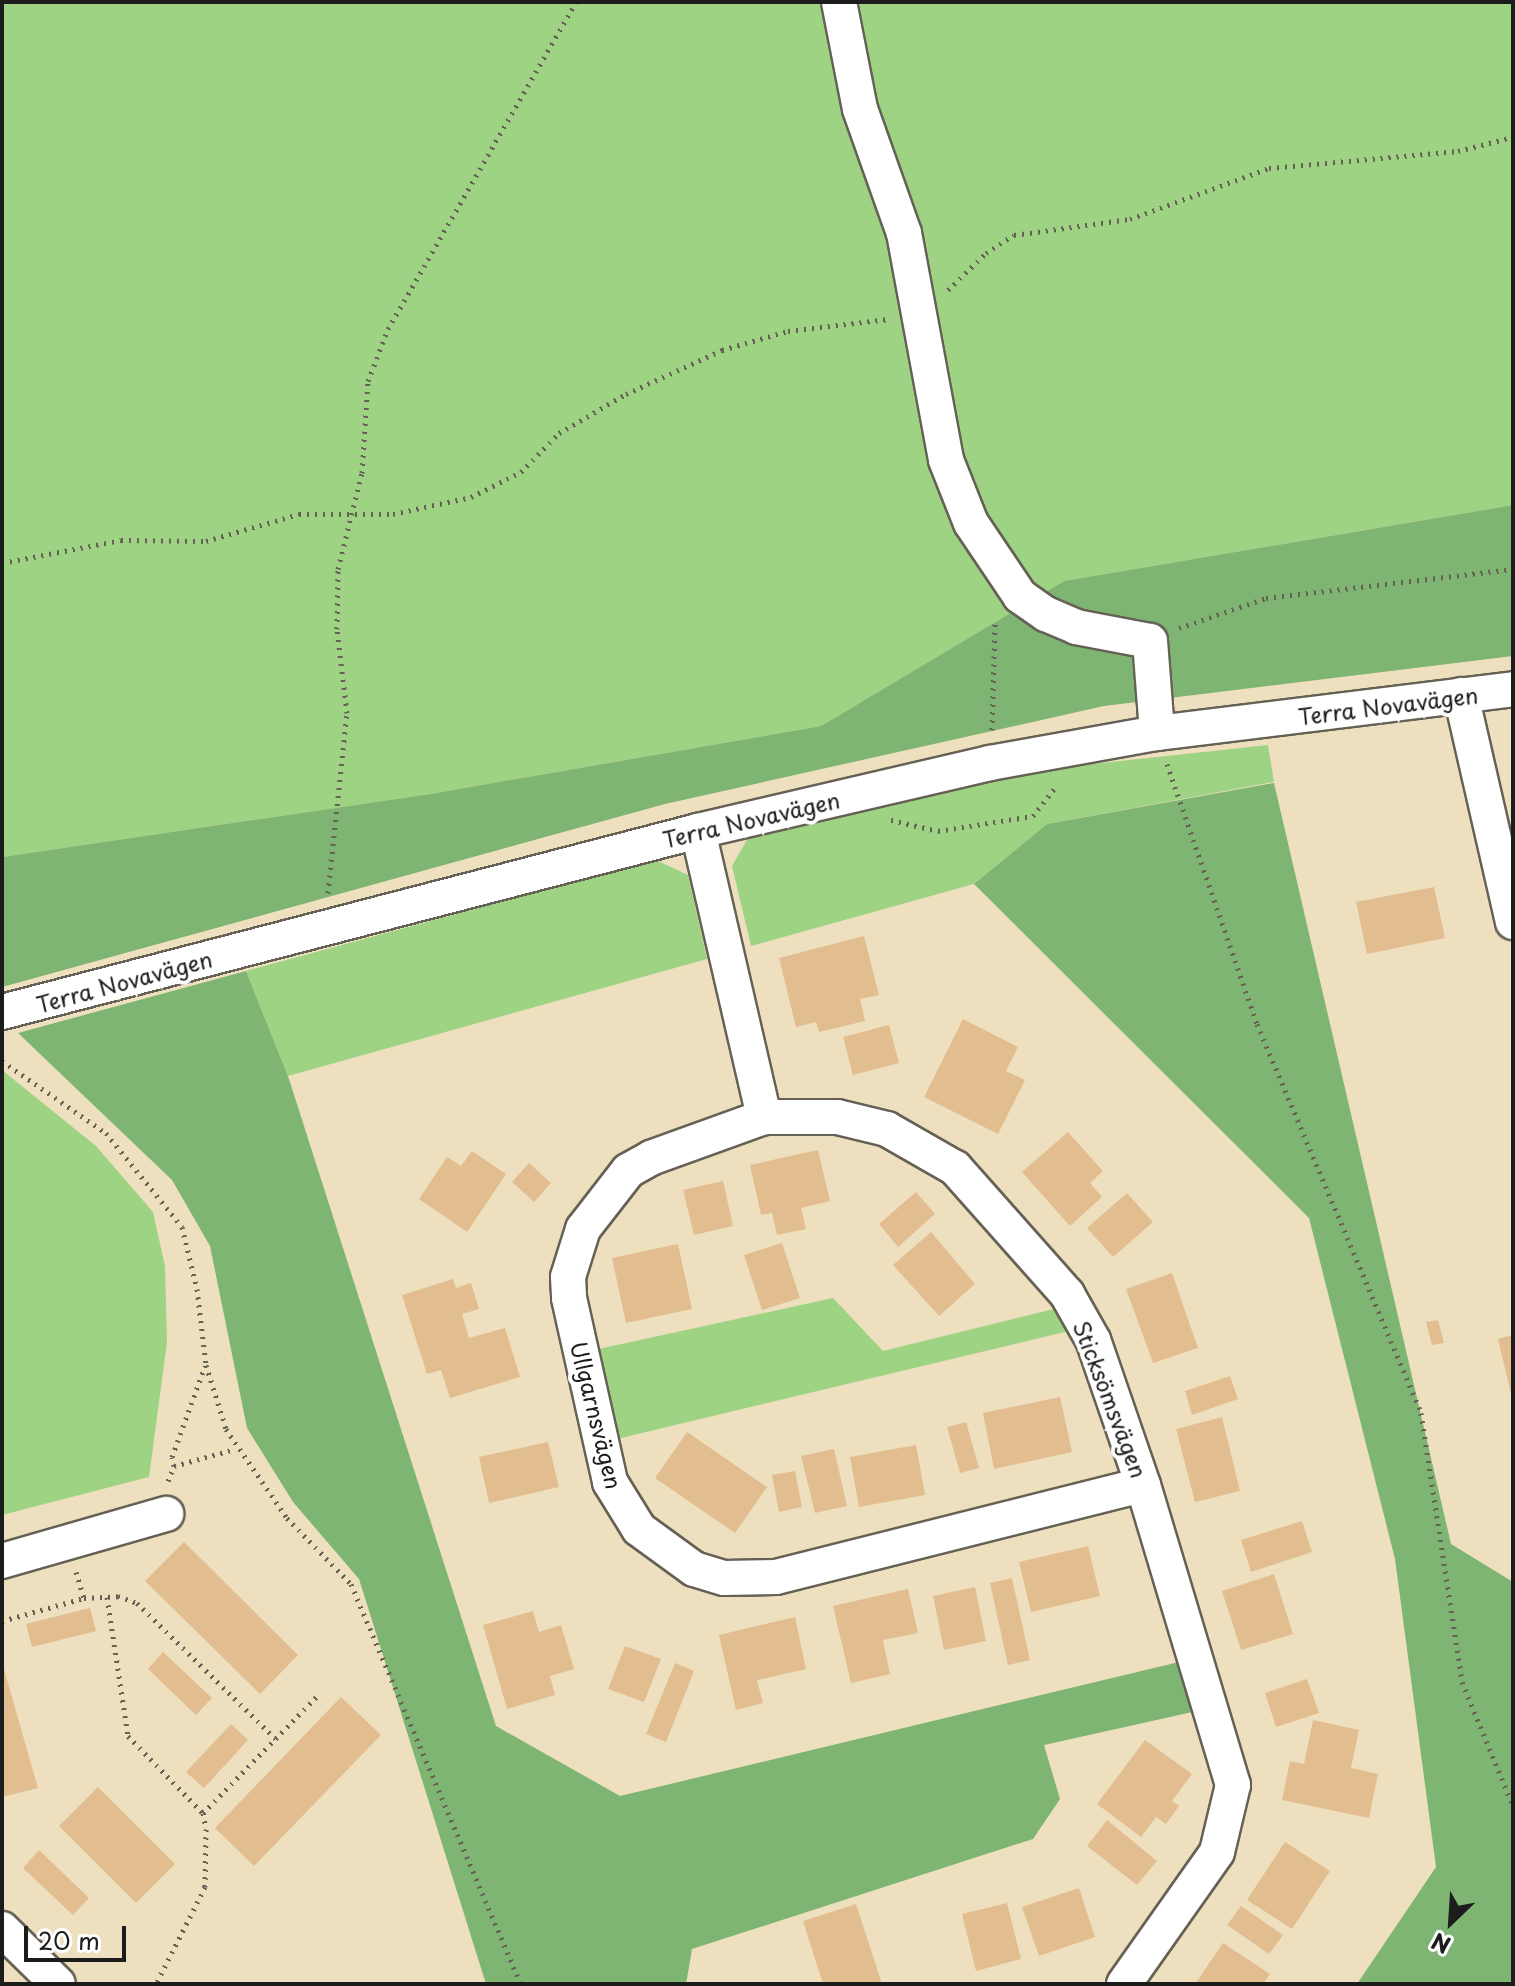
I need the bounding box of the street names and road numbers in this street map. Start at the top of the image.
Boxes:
street label: Terra Novavägen [1297,681,1479,729]
street label: Terra Novavägen [660,786,842,852]
street label: Terra Novavägen [33,945,215,1017]
street label: Sticksömsvägen [1069,1317,1153,1481]
street label: Ullgarnsvägen [566,1338,628,1492]

